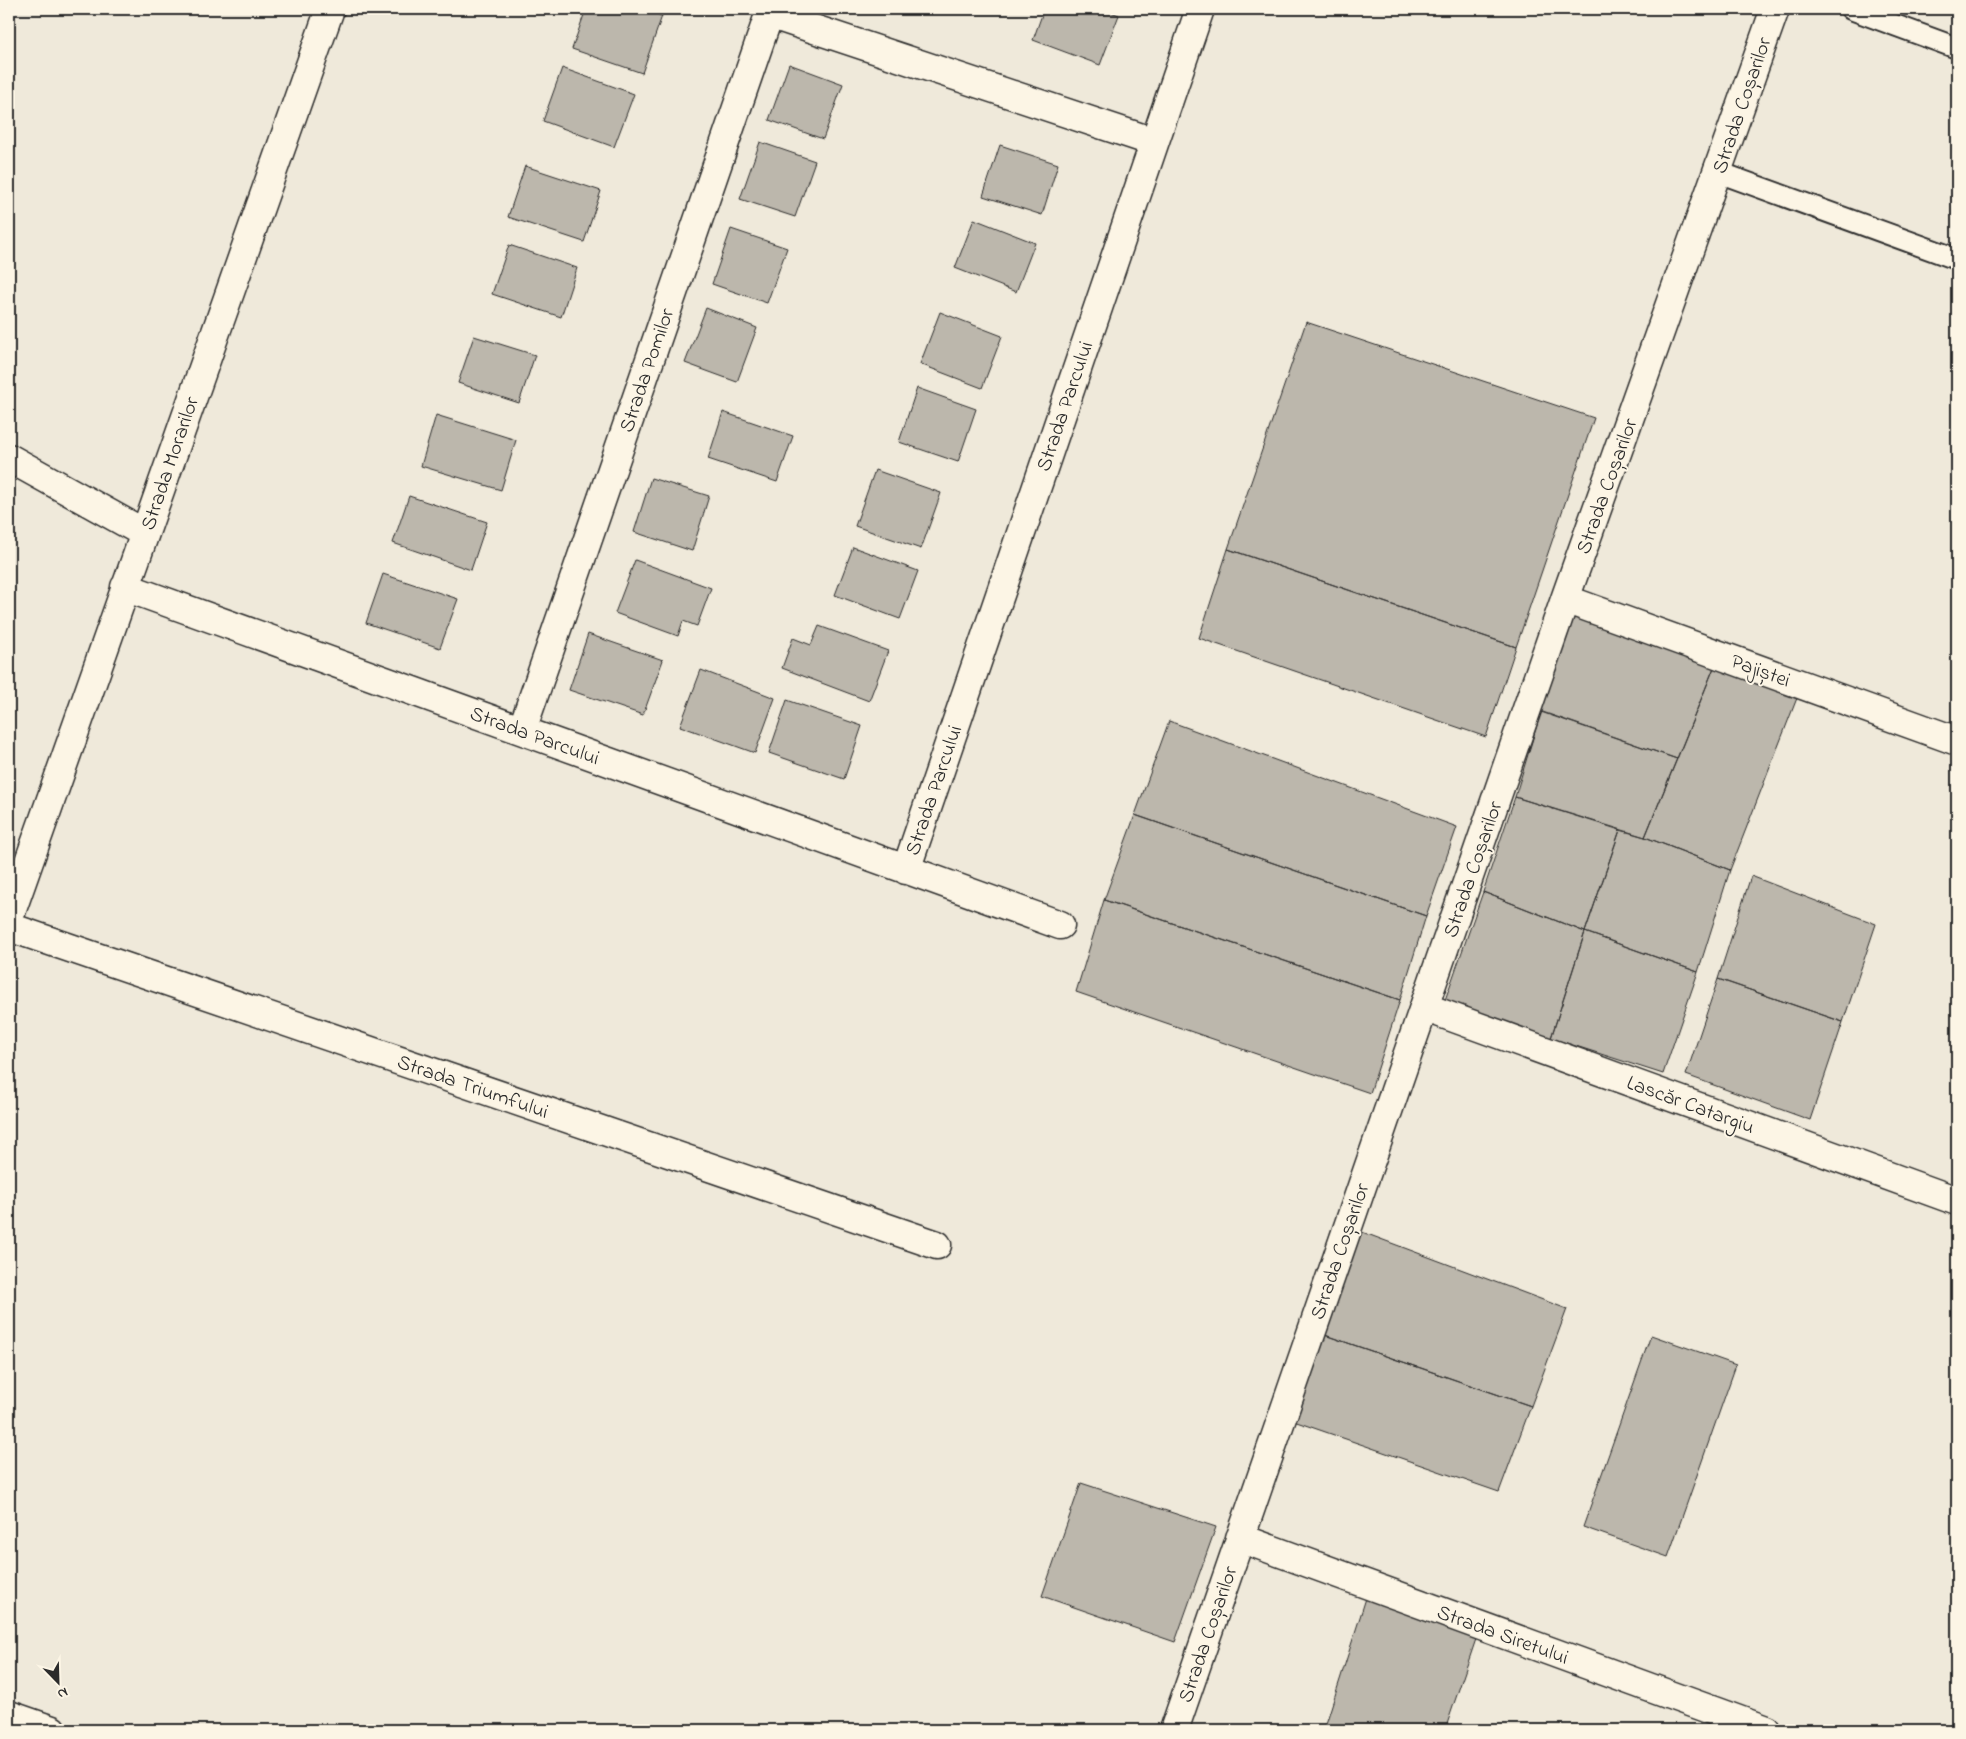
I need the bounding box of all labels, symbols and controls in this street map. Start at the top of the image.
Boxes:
street label: Strada Coșarilor [1706,33,1780,178]
street label: Strada Pomilor [613,304,683,437]
street label: Strada Parcului [1030,337,1102,476]
street label: Strada Morarilor [134,392,208,535]
street label: Strada Coșarilor [1569,414,1647,559]
street label: Pajiștei [1726,647,1794,696]
street label: Strada Parcului [465,700,603,774]
street label: Strada Parcului [899,721,971,860]
street label: Strada Coșarilor [1437,797,1511,942]
street label: Strada Triumfului [393,1048,552,1128]
street label: Lascăr Catargiu [1621,1069,1759,1145]
street label: Strada Coșarilor [1304,1179,1378,1324]
street label: Strada Coșarilor [1172,1562,1246,1707]
street label: Strada Siretului [1432,1598,1572,1674]
north arrow [32,1656,82,1706]
text: N [54,1681,71,1704]

